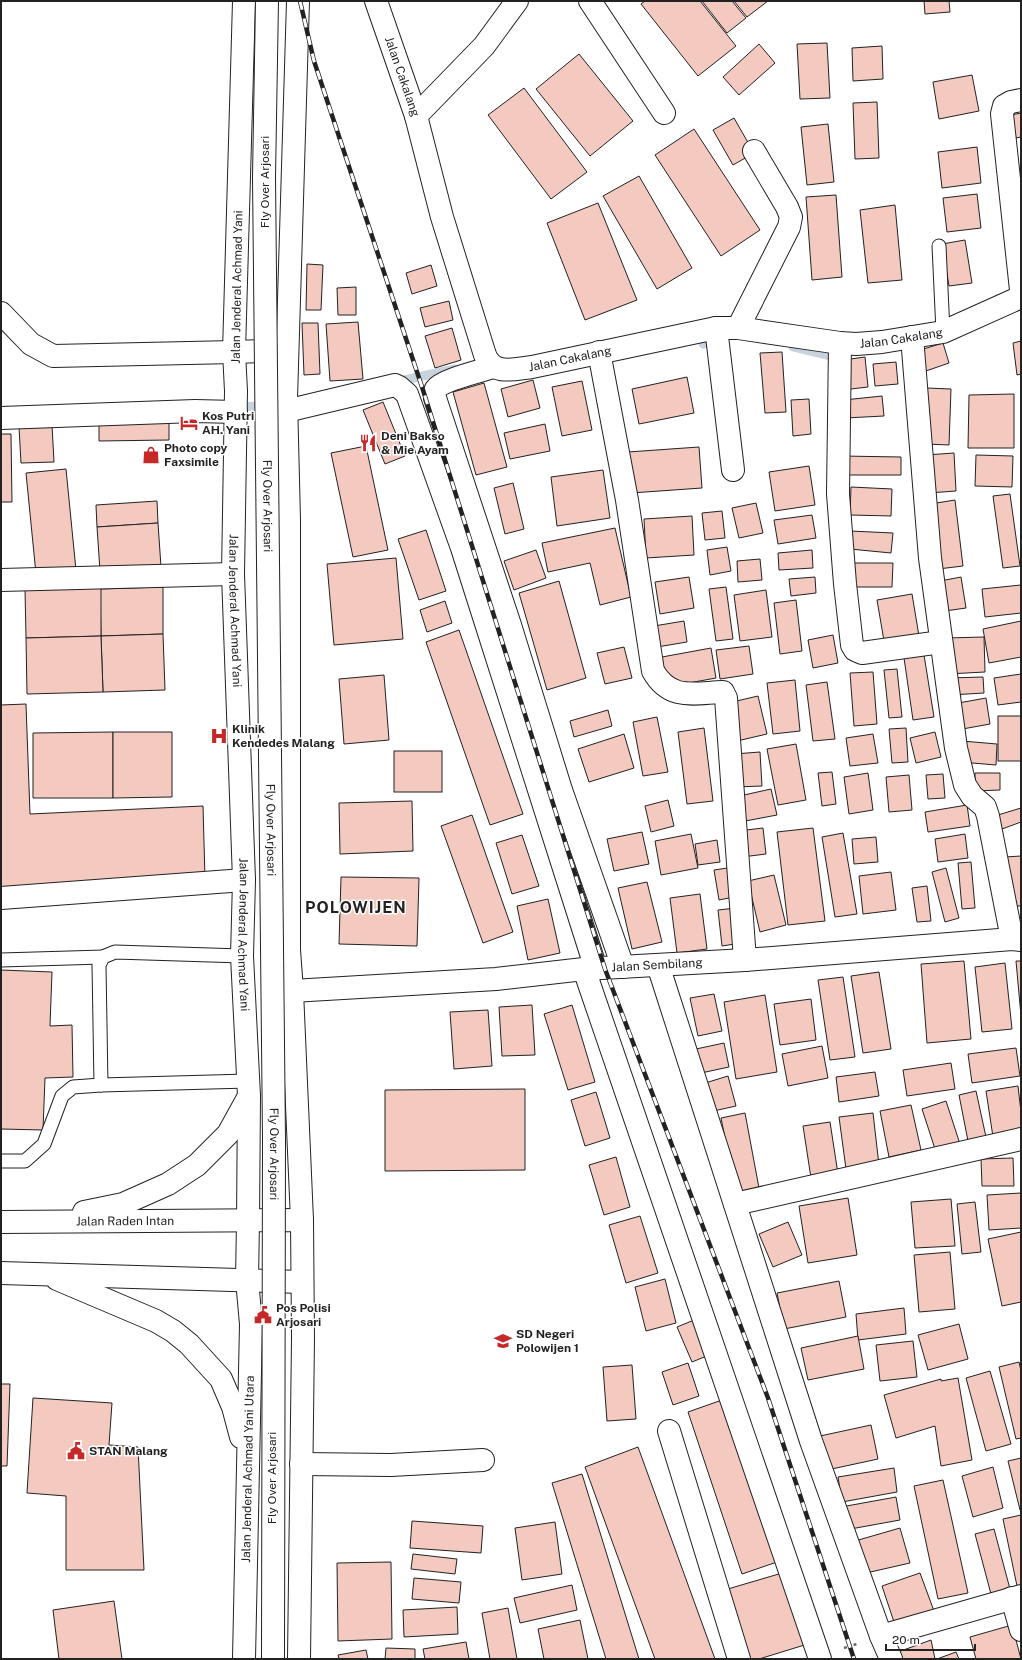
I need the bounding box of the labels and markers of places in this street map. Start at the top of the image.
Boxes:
place label: Kos Putri AH. Yani [202,409,254,437]
hotel icon: Kos Putri AH. Yani [179,413,199,433]
place label: Deni Bakso & Mie Ayam [381,429,449,457]
restaurant icon: Deni Bakso & Mie Ayam [358,433,378,453]
place label: Photo copy Faxsimile [164,441,228,469]
shop icon: Photo copy Faxsimile [141,445,161,465]
place label: Klinik Kendedes Malang [232,722,335,750]
hospital icon: Klinik Kendedes Malang [209,726,229,746]
place label: Pos Polisi Arjosari [276,1301,331,1329]
public building icon: Pos Polisi Arjosari [253,1305,273,1325]
place label: SD Negeri Polowijen 1 [516,1327,579,1355]
school or university icon: SD Negeri Polowijen 1 [493,1331,513,1351]
public building icon: STAN Malang [66,1441,86,1461]
place label: STAN Malang [89,1444,168,1458]

